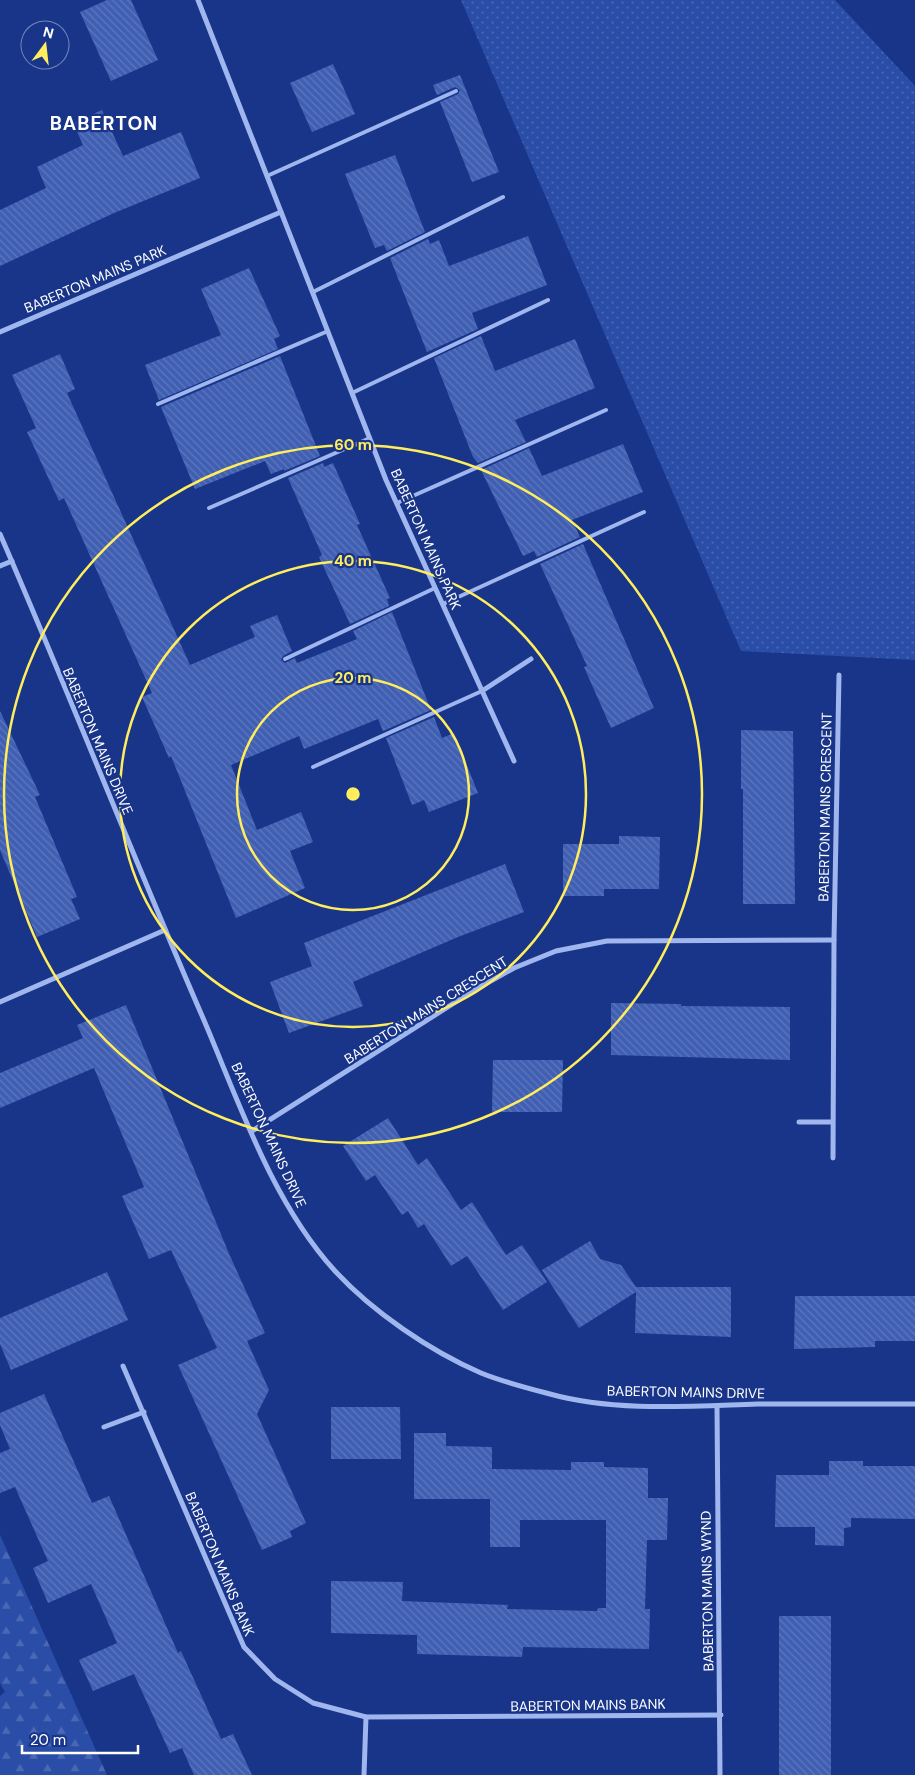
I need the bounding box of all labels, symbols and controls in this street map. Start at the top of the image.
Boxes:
north arrow [20,20,70,70]
text: N [41,22,56,42]
district label: BABERTON [50,111,158,136]
street label: BABERTON MAINS PARK [21,241,169,317]
text: 60 m [334,435,372,455]
street label: BABERTON MAINS PARK [387,466,465,612]
text: 40 m [334,551,372,571]
street label: BABERTON MAINS DRIVE [59,665,137,817]
text: 20 m [335,668,371,688]
street label: BABERTON MAINS CRESCENT [814,712,836,902]
centre of rings [344,785,362,803]
street label: BABERTON MAINS CRESCENT [341,952,511,1068]
street label: BABERTON MAINS DRIVE [227,1060,311,1211]
street label: BABERTON MAINS DRIVE [607,1382,765,1402]
street label: BABERTON MAINS BANK [181,1489,259,1639]
street label: BABERTON MAINS WYND [697,1511,717,1671]
street label: BABERTON MAINS BANK [510,1695,666,1715]
scale bar [22,1722,139,1754]
text: 20 m [30,1730,66,1750]

